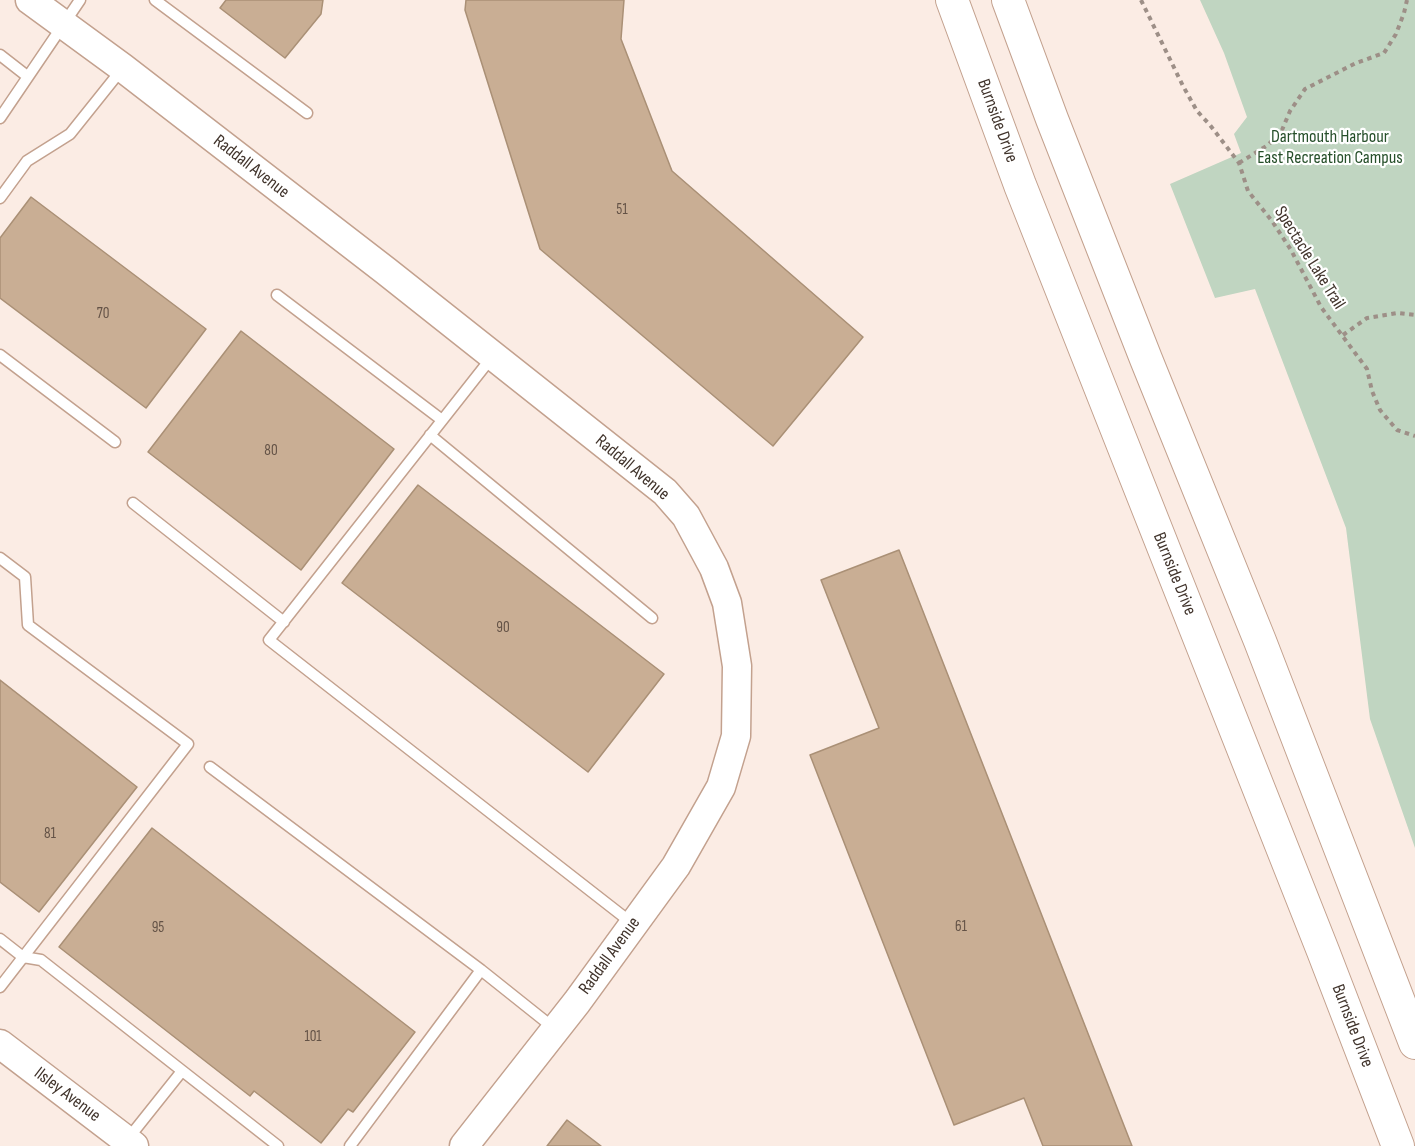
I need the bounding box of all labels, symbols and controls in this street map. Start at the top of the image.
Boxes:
street label: Burnside Drive [972,76,1022,166]
park label: Dartmouth Harbour East Recreation Campus [1257,126,1403,168]
street label: Raddall Avenue [209,131,293,203]
house number: 51 [616,201,628,219]
street label: Spectacle Lake Trail [1269,203,1349,313]
house number: 70 [97,305,109,323]
street label: Raddall Avenue [590,431,674,505]
house number: 80 [264,442,278,460]
street label: Burnside Drive [1148,530,1200,618]
house number: 90 [496,619,510,637]
house number: 81 [44,825,56,843]
street label: Raddall Avenue [575,913,645,999]
house number: 61 [955,918,967,936]
house number: 95 [152,919,164,937]
street label: Burnside Drive [1326,981,1378,1071]
house number: 101 [304,1028,322,1046]
street label: Ilsley Avenue [29,1063,105,1127]

